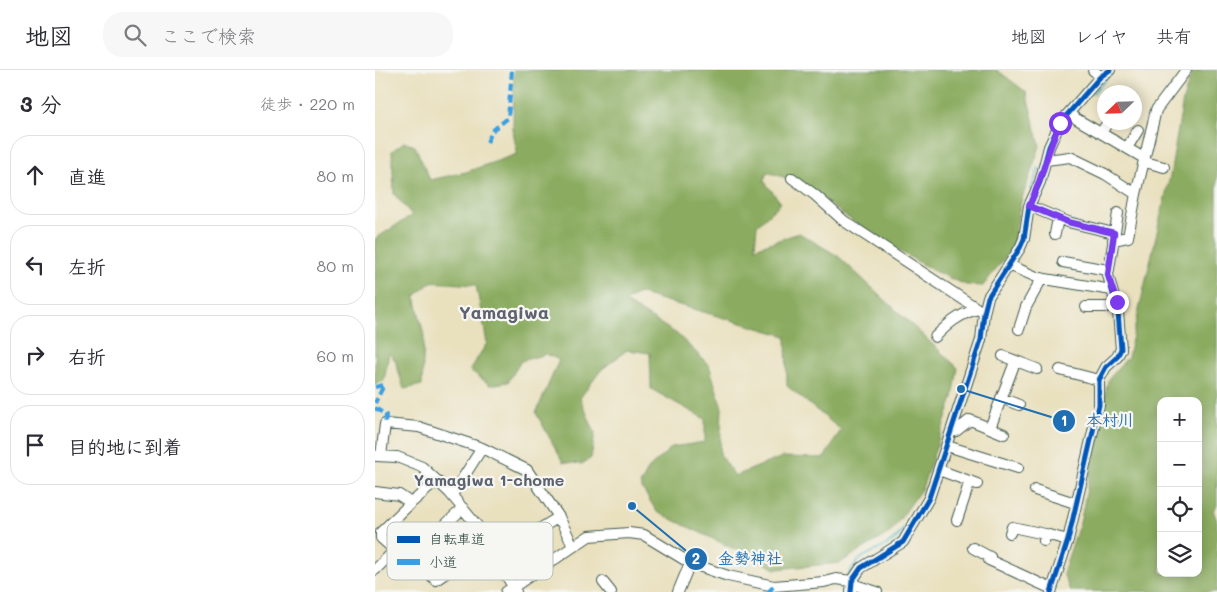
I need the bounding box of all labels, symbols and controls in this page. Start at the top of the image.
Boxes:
search box [103,12,453,57]
text: 地図 [25,20,73,51]
icon: search [121,21,149,49]
text: ここで検索 [161,23,256,48]
text: 地図 [1011,24,1047,48]
text: レイヤ [1075,24,1128,48]
text: 共有 [1156,24,1192,48]
north arrow [1097,85,1142,130]
text: 3 分 [20,90,61,117]
text: 徒歩 · 220 m [260,93,355,114]
route start [1049,112,1072,135]
icon: ahead [21,161,49,189]
text: 直進 [68,164,106,189]
text: 80 m [317,165,354,186]
icon: left [21,251,49,279]
text: 左折 [68,254,106,279]
text: 80 m [317,255,354,276]
route end [1106,291,1129,314]
district label: Yamagiwa [459,300,549,324]
icon: right [21,341,49,369]
text: 右折 [68,344,106,369]
text: 60 m [317,345,354,366]
map controls [1157,397,1202,577]
button: + [1157,397,1202,442]
callout: 本村川 [1051,405,1144,436]
text: 本村川 [1086,409,1134,430]
text: 1 [1061,410,1067,430]
icon: arrive [21,431,49,459]
text: 目的地に到着 [68,434,182,459]
button: − [1157,442,1202,487]
district label: Yamagiwa 1-chome [414,469,564,490]
button: locate [1157,487,1202,532]
legend [387,522,553,580]
text: 自転車道 [429,529,485,548]
button: layers [1157,532,1202,577]
callout: 金勢神社 [683,543,792,574]
text: 金勢神社 [718,547,782,568]
text: 2 [692,548,700,568]
text: 小道 [429,552,457,571]

